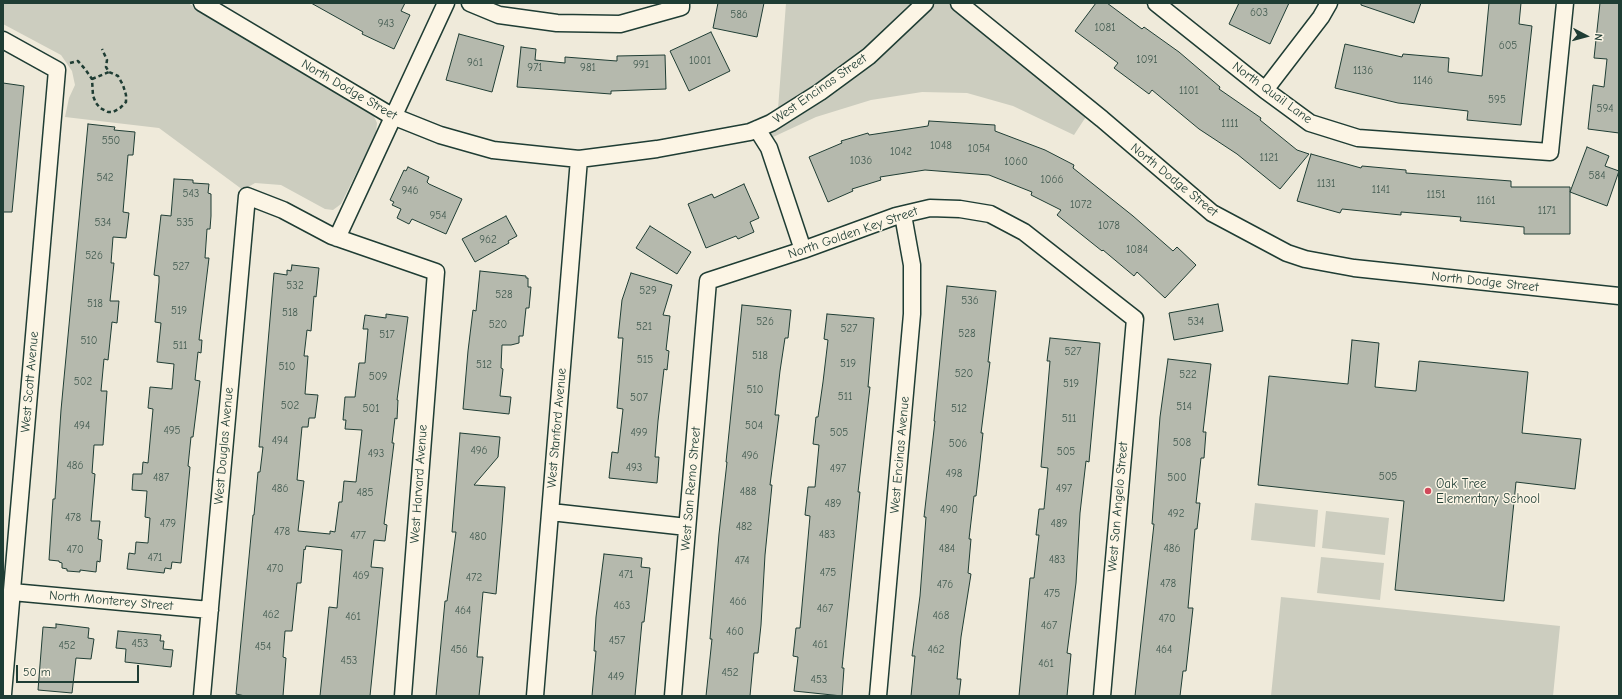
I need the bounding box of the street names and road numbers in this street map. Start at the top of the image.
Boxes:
street label: West Encinas Street [770,51,870,127]
street label: North Dodge Street [298,56,400,124]
street label: North Quail Lane [1229,59,1315,127]
street label: North Dodge Street [1127,140,1221,220]
street label: North Golden Key Street [786,203,920,263]
street label: North Dodge Street [1431,269,1539,295]
street label: West Scott Avenue [18,331,42,433]
street label: West Stanford Avenue [544,367,570,489]
street label: West Douglas Avenue [211,387,237,505]
street label: West Encinas Avenue [887,396,913,514]
street label: West Harvard Avenue [407,424,431,544]
street label: West San Remo Street [678,426,704,552]
street label: West San Angelo Street [1105,441,1131,573]
street label: North Monterey Street [48,588,174,614]

